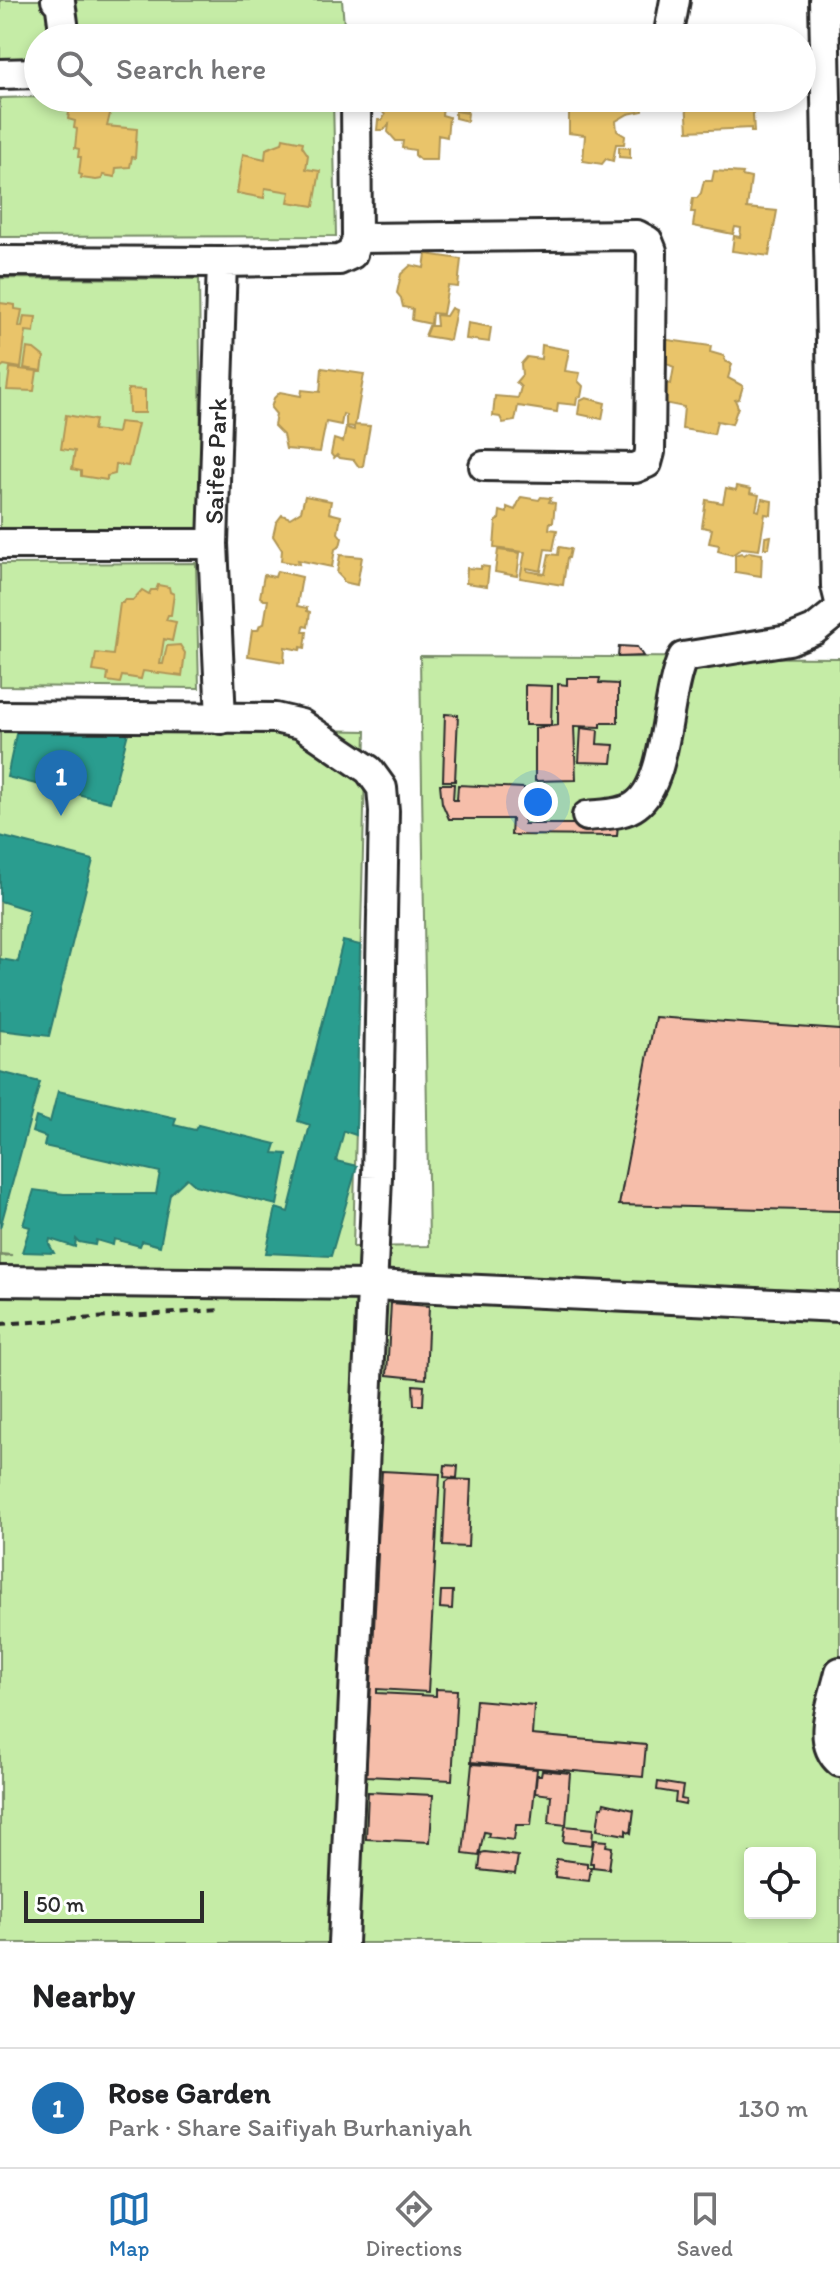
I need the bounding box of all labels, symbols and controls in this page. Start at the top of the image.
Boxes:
search box [24,24,816,112]
icon: search [52,46,96,90]
text: Search here [116,50,266,87]
street label: Saifee Park [198,397,234,525]
pin: 1 [35,750,87,816]
your location [518,782,558,822]
map controls [744,1847,816,1919]
button: locate [744,1847,816,1919]
scale bar [24,1887,204,1923]
text: 50 m [36,1891,85,1918]
text: Nearby [32,1975,135,2016]
text: Rose Garden [108,2074,271,2111]
text: 1 [52,2092,64,2124]
text: 130 m [738,2092,808,2124]
text: Park · Share Saifiyah Burhaniyah [108,2111,472,2143]
tab: Map [107,2187,151,2262]
tab: Directions [366,2187,462,2262]
tab: Saved [677,2187,733,2262]

